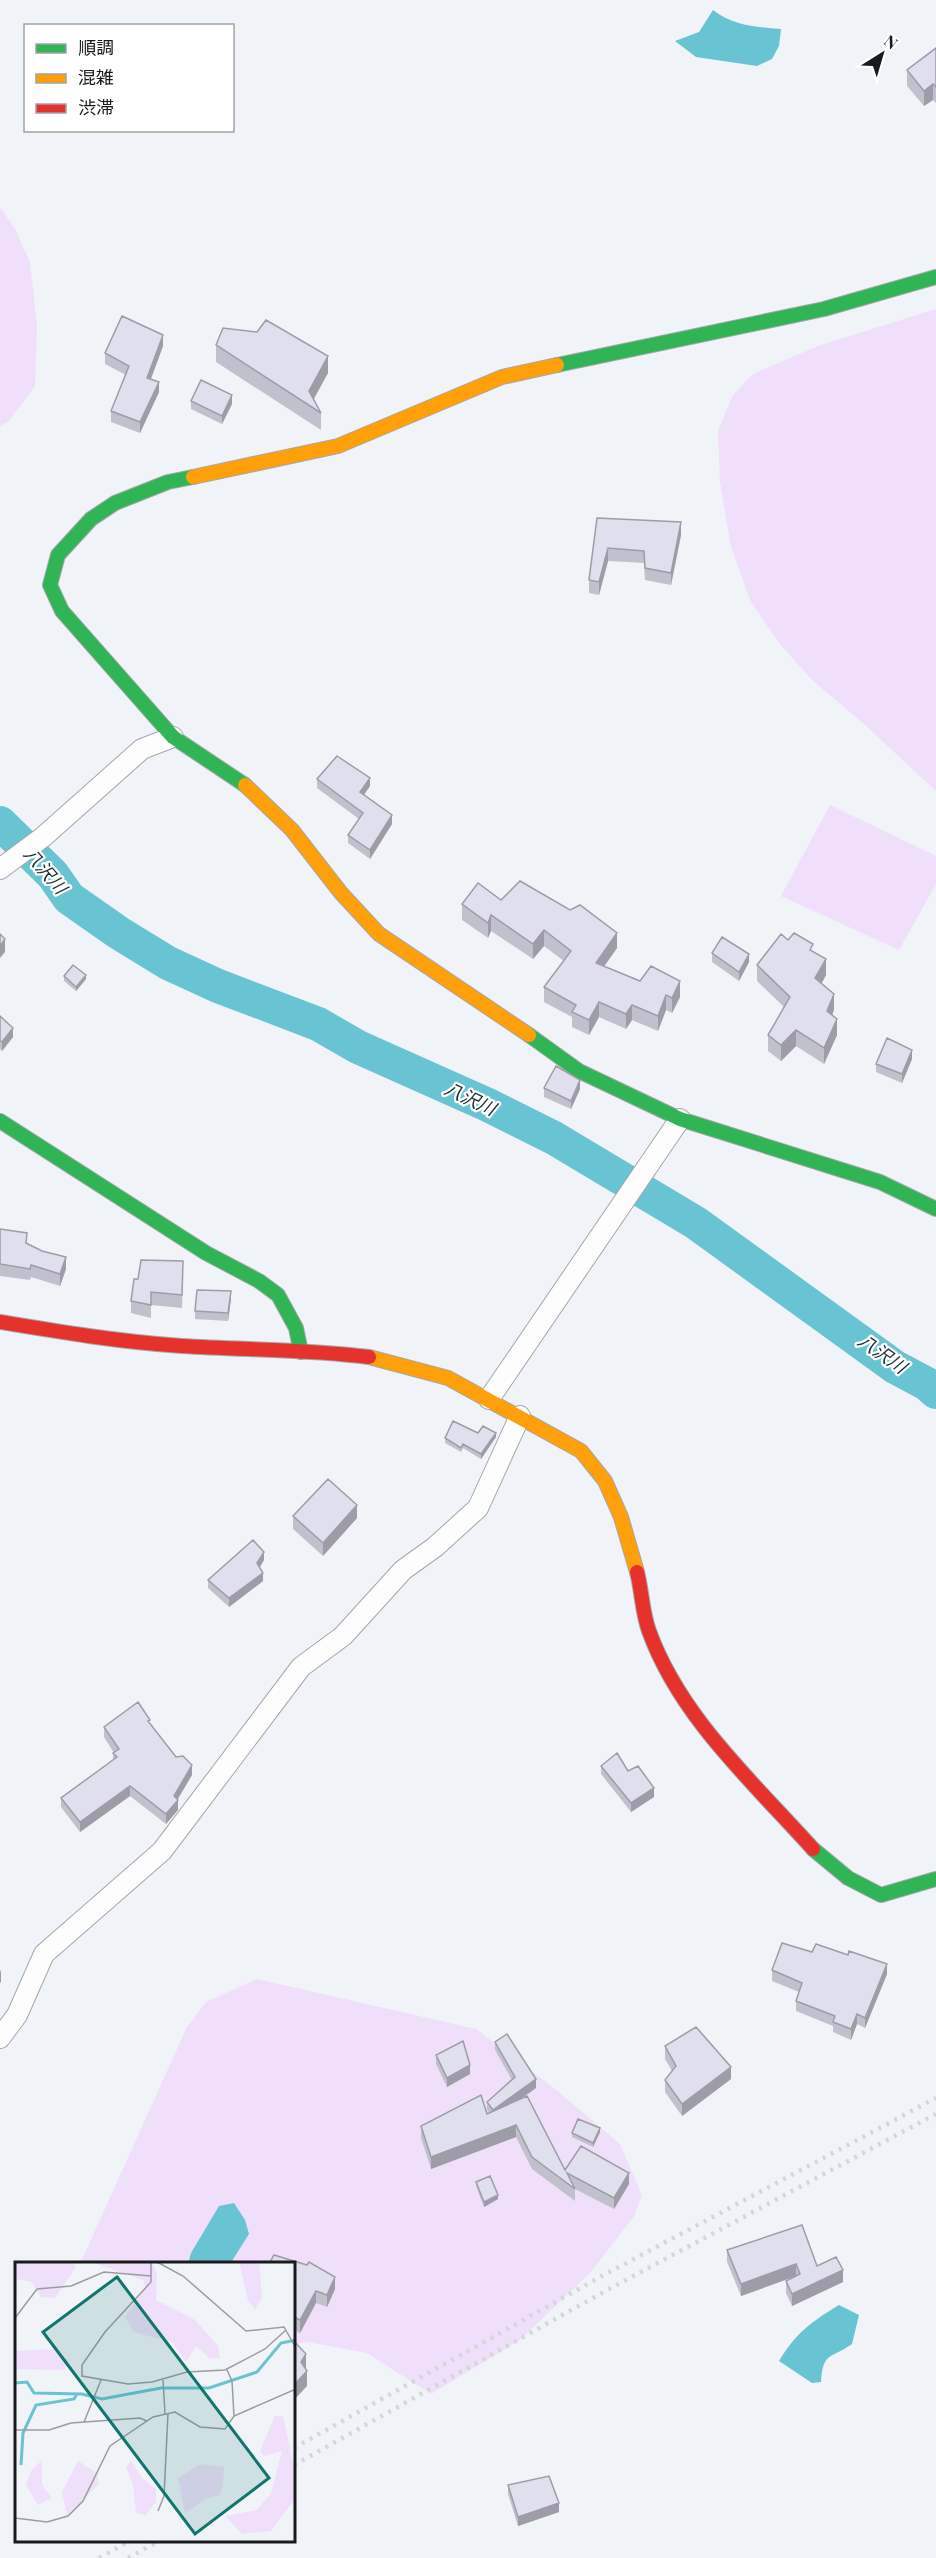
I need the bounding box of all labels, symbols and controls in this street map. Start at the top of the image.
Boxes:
legend [24,24,234,132]
north arrow [852,24,912,84]
text: N [880,30,903,54]
text: 順調 [78,35,114,59]
text: 混雑 [78,65,114,89]
text: 渋滞 [78,95,114,119]
water label: 八沢川 [19,842,74,900]
water label: 八沢川 [441,1076,502,1121]
water label: 八沢川 [854,1328,913,1380]
inset map [15,2262,296,2543]

